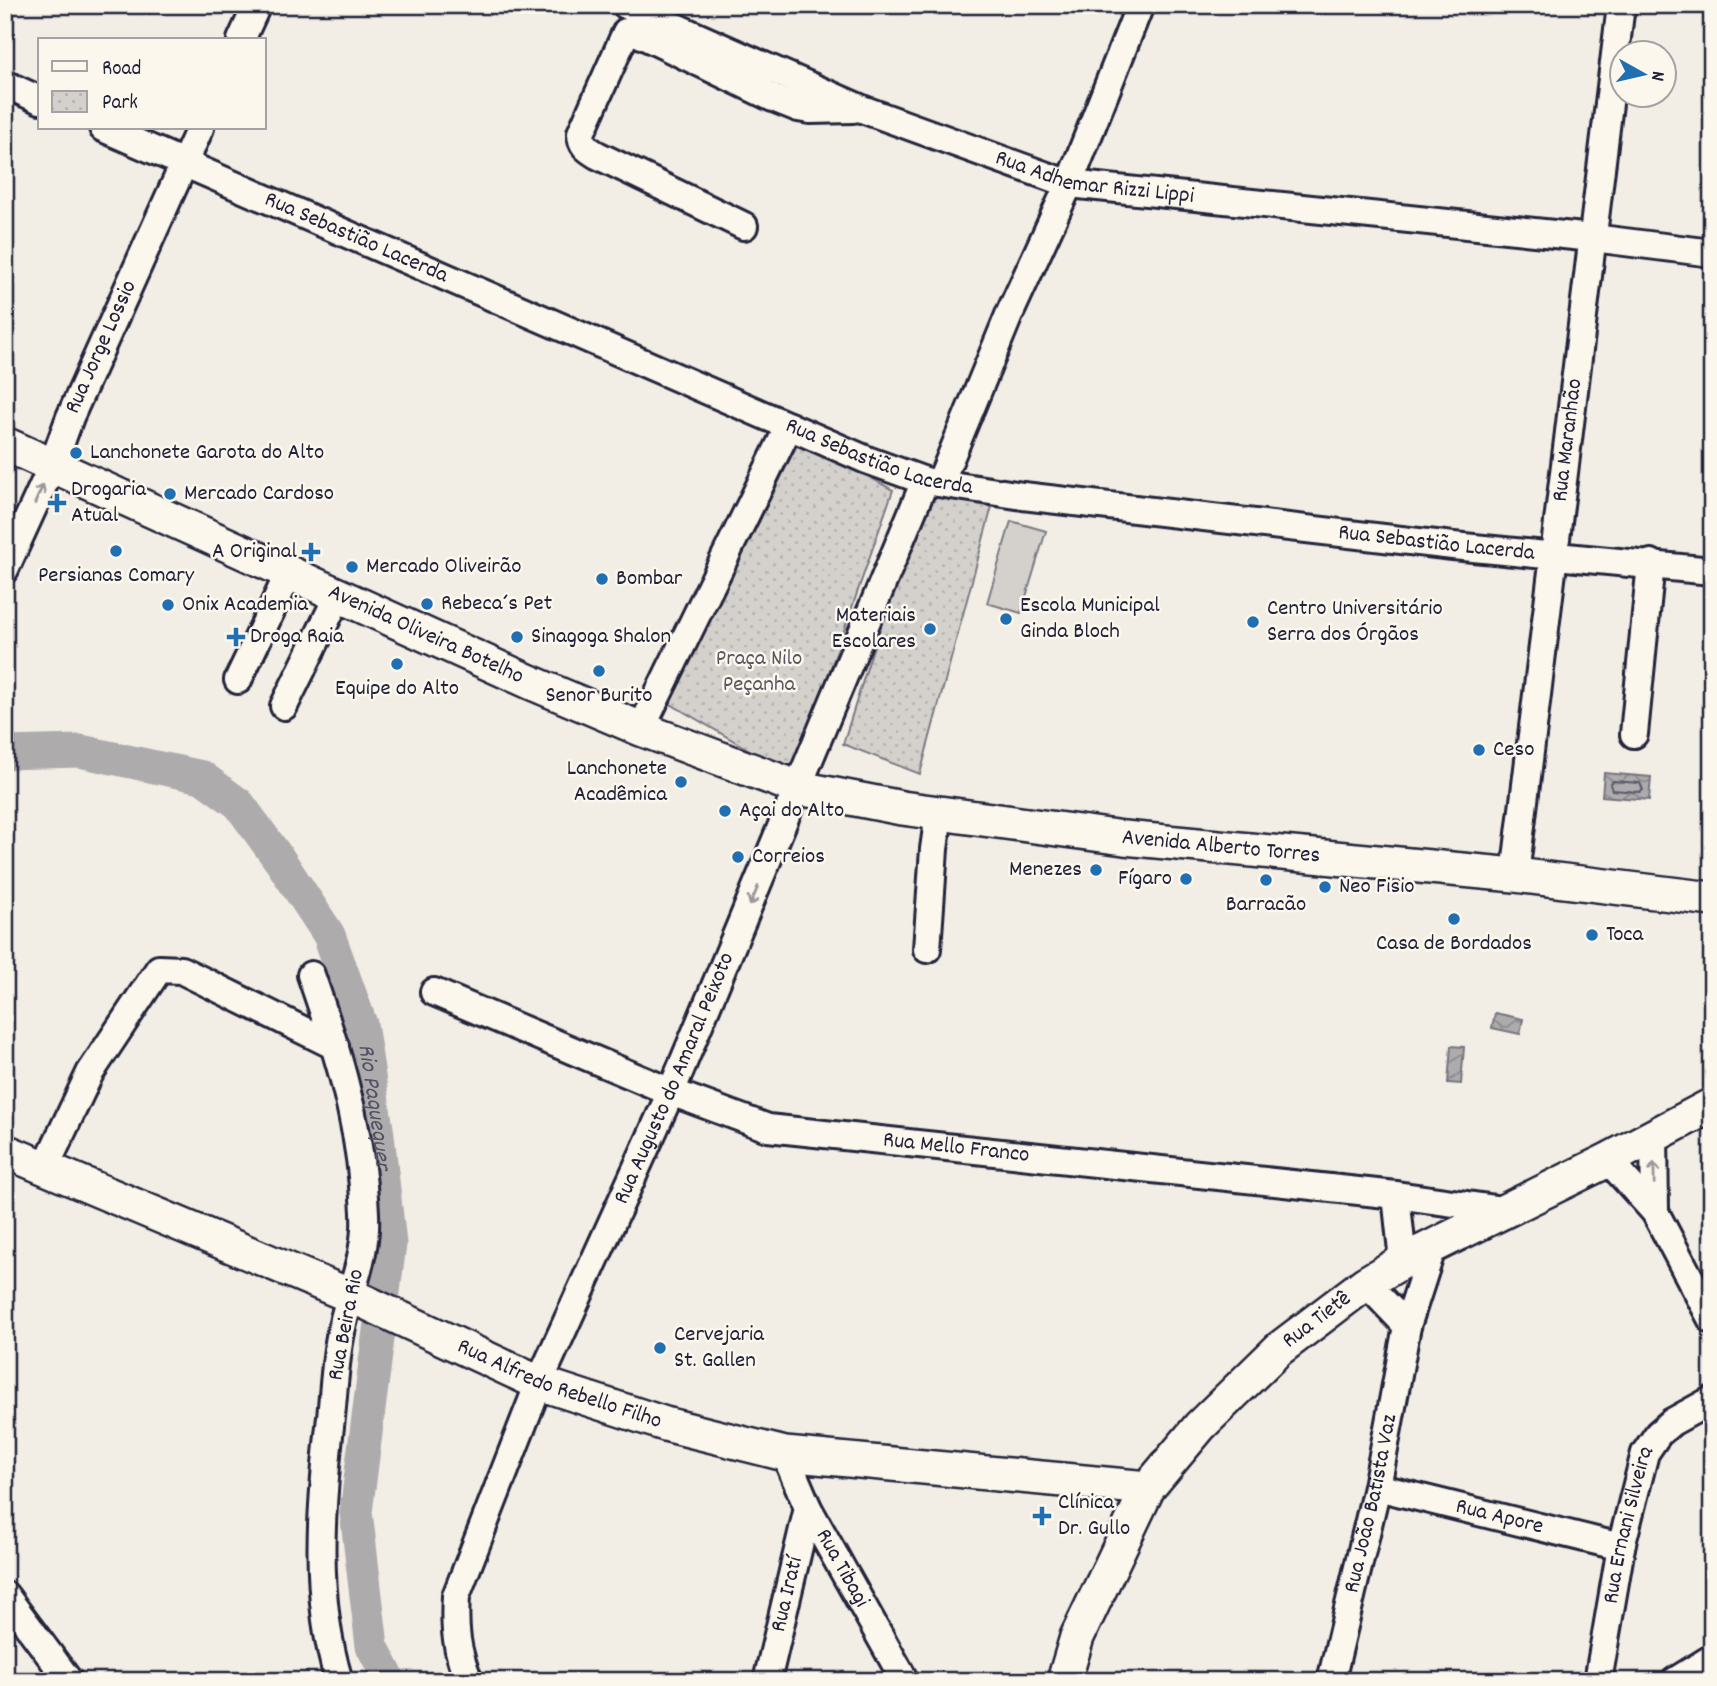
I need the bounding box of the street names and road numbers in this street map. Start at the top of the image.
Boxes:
street label: Rua Adhemar Rizzi Lippi [990,142,1196,213]
street label: Rua Sebastião Lacerda [259,184,454,293]
street label: Rua Jorge Lossio [57,275,146,419]
street label: Rua Maranhão [1544,377,1592,504]
street label: Rua Sebastião Lacerda [780,410,976,505]
street label: Rua Sebastião Lacerda [1336,516,1537,570]
street label: Avenida Oliveira Botelho [323,576,529,693]
street label: Avenida Alberto Torres [1120,821,1322,873]
street label: Rua Augusto do Amaral Peixoto [606,947,744,1210]
street label: Rua Mello Franco [881,1124,1031,1172]
street label: Rua Beira Rio [320,1267,374,1383]
street label: Rua Tietê [1276,1283,1359,1357]
street label: Rua Alfredo Rebello Filho [452,1331,666,1438]
street label: Rua João Batista Vaz [1336,1411,1407,1596]
street label: Rua Ernani Silveira [1595,1437,1663,1606]
street label: Rua Apore [1452,1490,1547,1544]
street label: Rua Tibagi [807,1523,877,1614]
street label: Rua Iratí [763,1552,813,1635]

